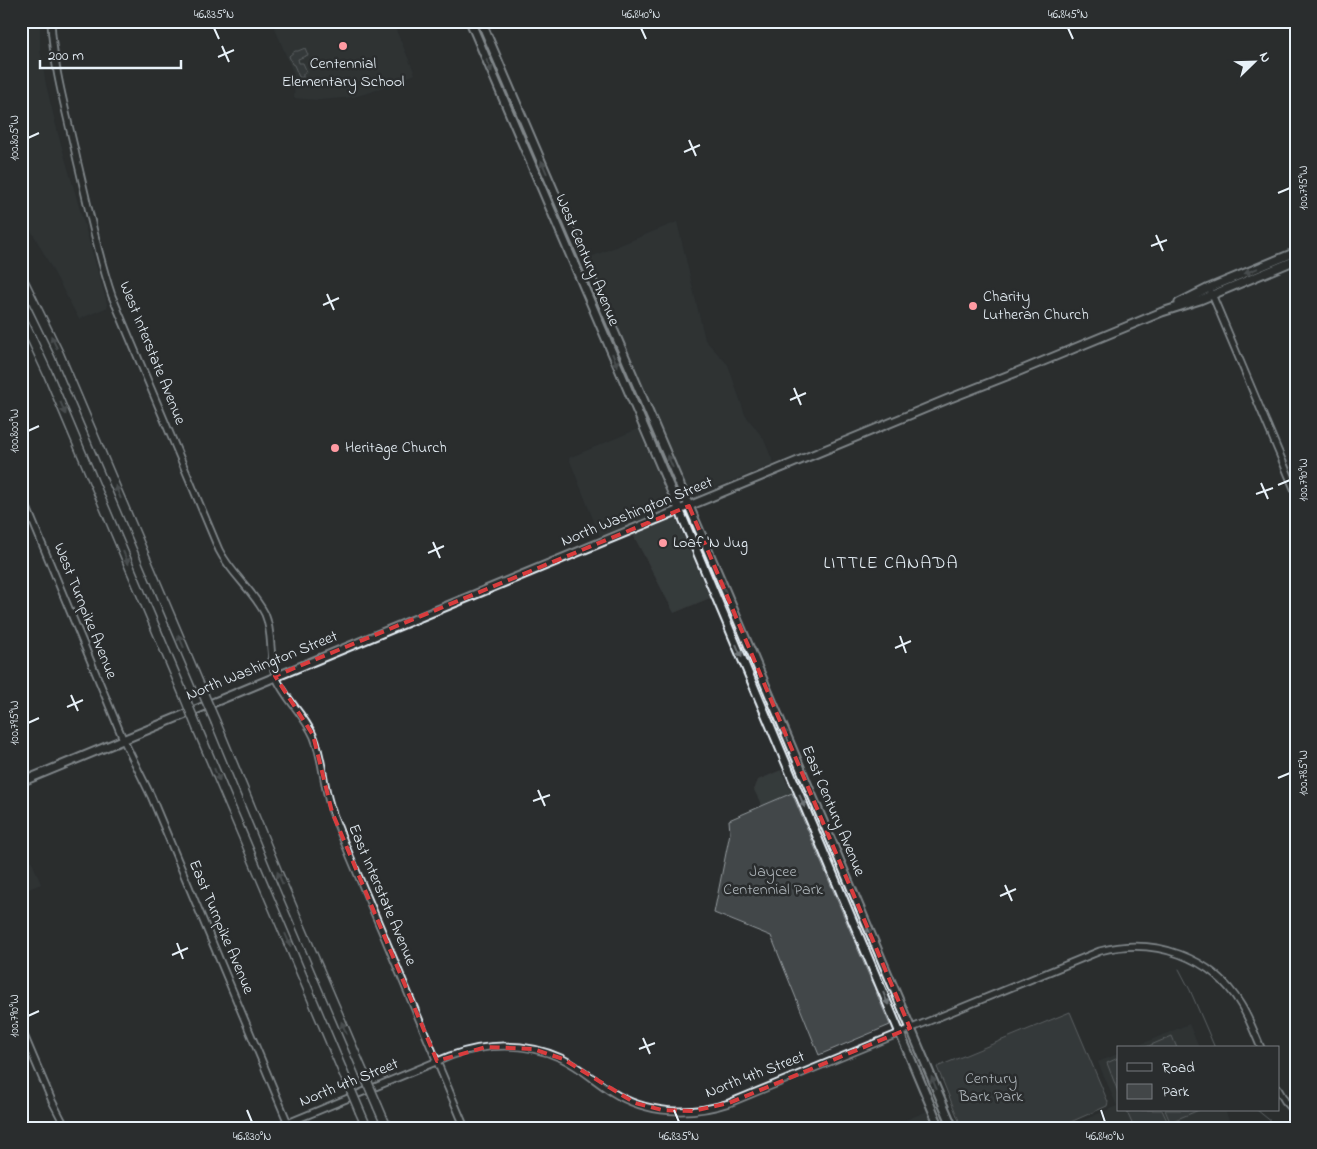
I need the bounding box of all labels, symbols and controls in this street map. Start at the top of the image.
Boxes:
text: 46.835°N [194,6,234,24]
text: 46.840°N [622,6,660,24]
text: 46.845°N [1048,6,1088,24]
scale bar [40,38,181,70]
north arrow [1230,38,1280,88]
marker: Centennial Elementary School [337,40,349,52]
text: 200 m [48,45,84,67]
text: N [1253,49,1276,66]
place label: Centennial Elementary School [282,52,405,94]
one-way arrow [485,59,493,73]
text: 100.805°W [6,115,24,161]
one-way arrow [539,160,547,174]
text: 100.795°W [1295,166,1313,210]
street label: West Century Avenue [548,190,626,330]
one-way arrow [1243,267,1258,275]
street label: West Interstate Avenue [112,278,192,429]
place label: Charity Lutheran Church [983,285,1089,327]
marker: Charity Lutheran Church [967,300,979,312]
one-way arrow [49,335,57,349]
one-way arrow [612,353,620,367]
one-way arrow [59,401,67,415]
text: 100.800°W [6,409,24,453]
place label: Heritage Church [345,436,447,460]
marker: Heritage Church [329,442,341,454]
one-way arrow [665,454,673,468]
text: 100.790°W [1295,459,1313,501]
street label: North Washington Street [558,470,717,553]
one-way arrow [113,485,121,499]
place label: Loaf 'N Jug [673,531,748,555]
marker: Loaf 'N Jug [657,537,669,549]
street label: West Turnpike Avenue [47,539,124,683]
one-way arrow [122,551,130,565]
district label: LITTLE CANADA [823,551,959,577]
one-way arrow [719,579,727,593]
street label: North Washington Street [183,624,342,707]
one-way arrow [177,633,185,648]
one-way arrow [735,644,743,658]
text: 100.795°W [6,701,24,745]
one-way arrow [782,728,790,742]
street label: East Century Avenue [795,742,872,881]
text: 100.785°W [1295,750,1313,796]
one-way arrow [214,768,222,782]
one-way arrow [799,794,807,808]
street label: East Interstate Avenue [341,821,423,970]
street label: East Turnpike Avenue [182,856,260,999]
park label: Jaycee Centennial Park [723,860,824,902]
one-way arrow [276,871,284,885]
one-way arrow [866,925,874,940]
one-way arrow [284,933,292,947]
one-way arrow [883,992,891,1006]
text: 100.790°W [6,995,24,1037]
one-way arrow [339,1020,347,1035]
street label: North 4th Street [702,1045,809,1105]
legend [1117,1046,1280,1112]
street label: North 4th Street [296,1052,403,1114]
text: Road [1162,1057,1195,1079]
park label: Century Bark Park [958,1067,1024,1109]
one-way arrow [930,1075,938,1090]
text: Park [1162,1081,1190,1103]
text: 46.830°N [233,1128,271,1146]
text: 46.835°N [659,1128,699,1146]
text: 46.840°N [1086,1128,1124,1146]

